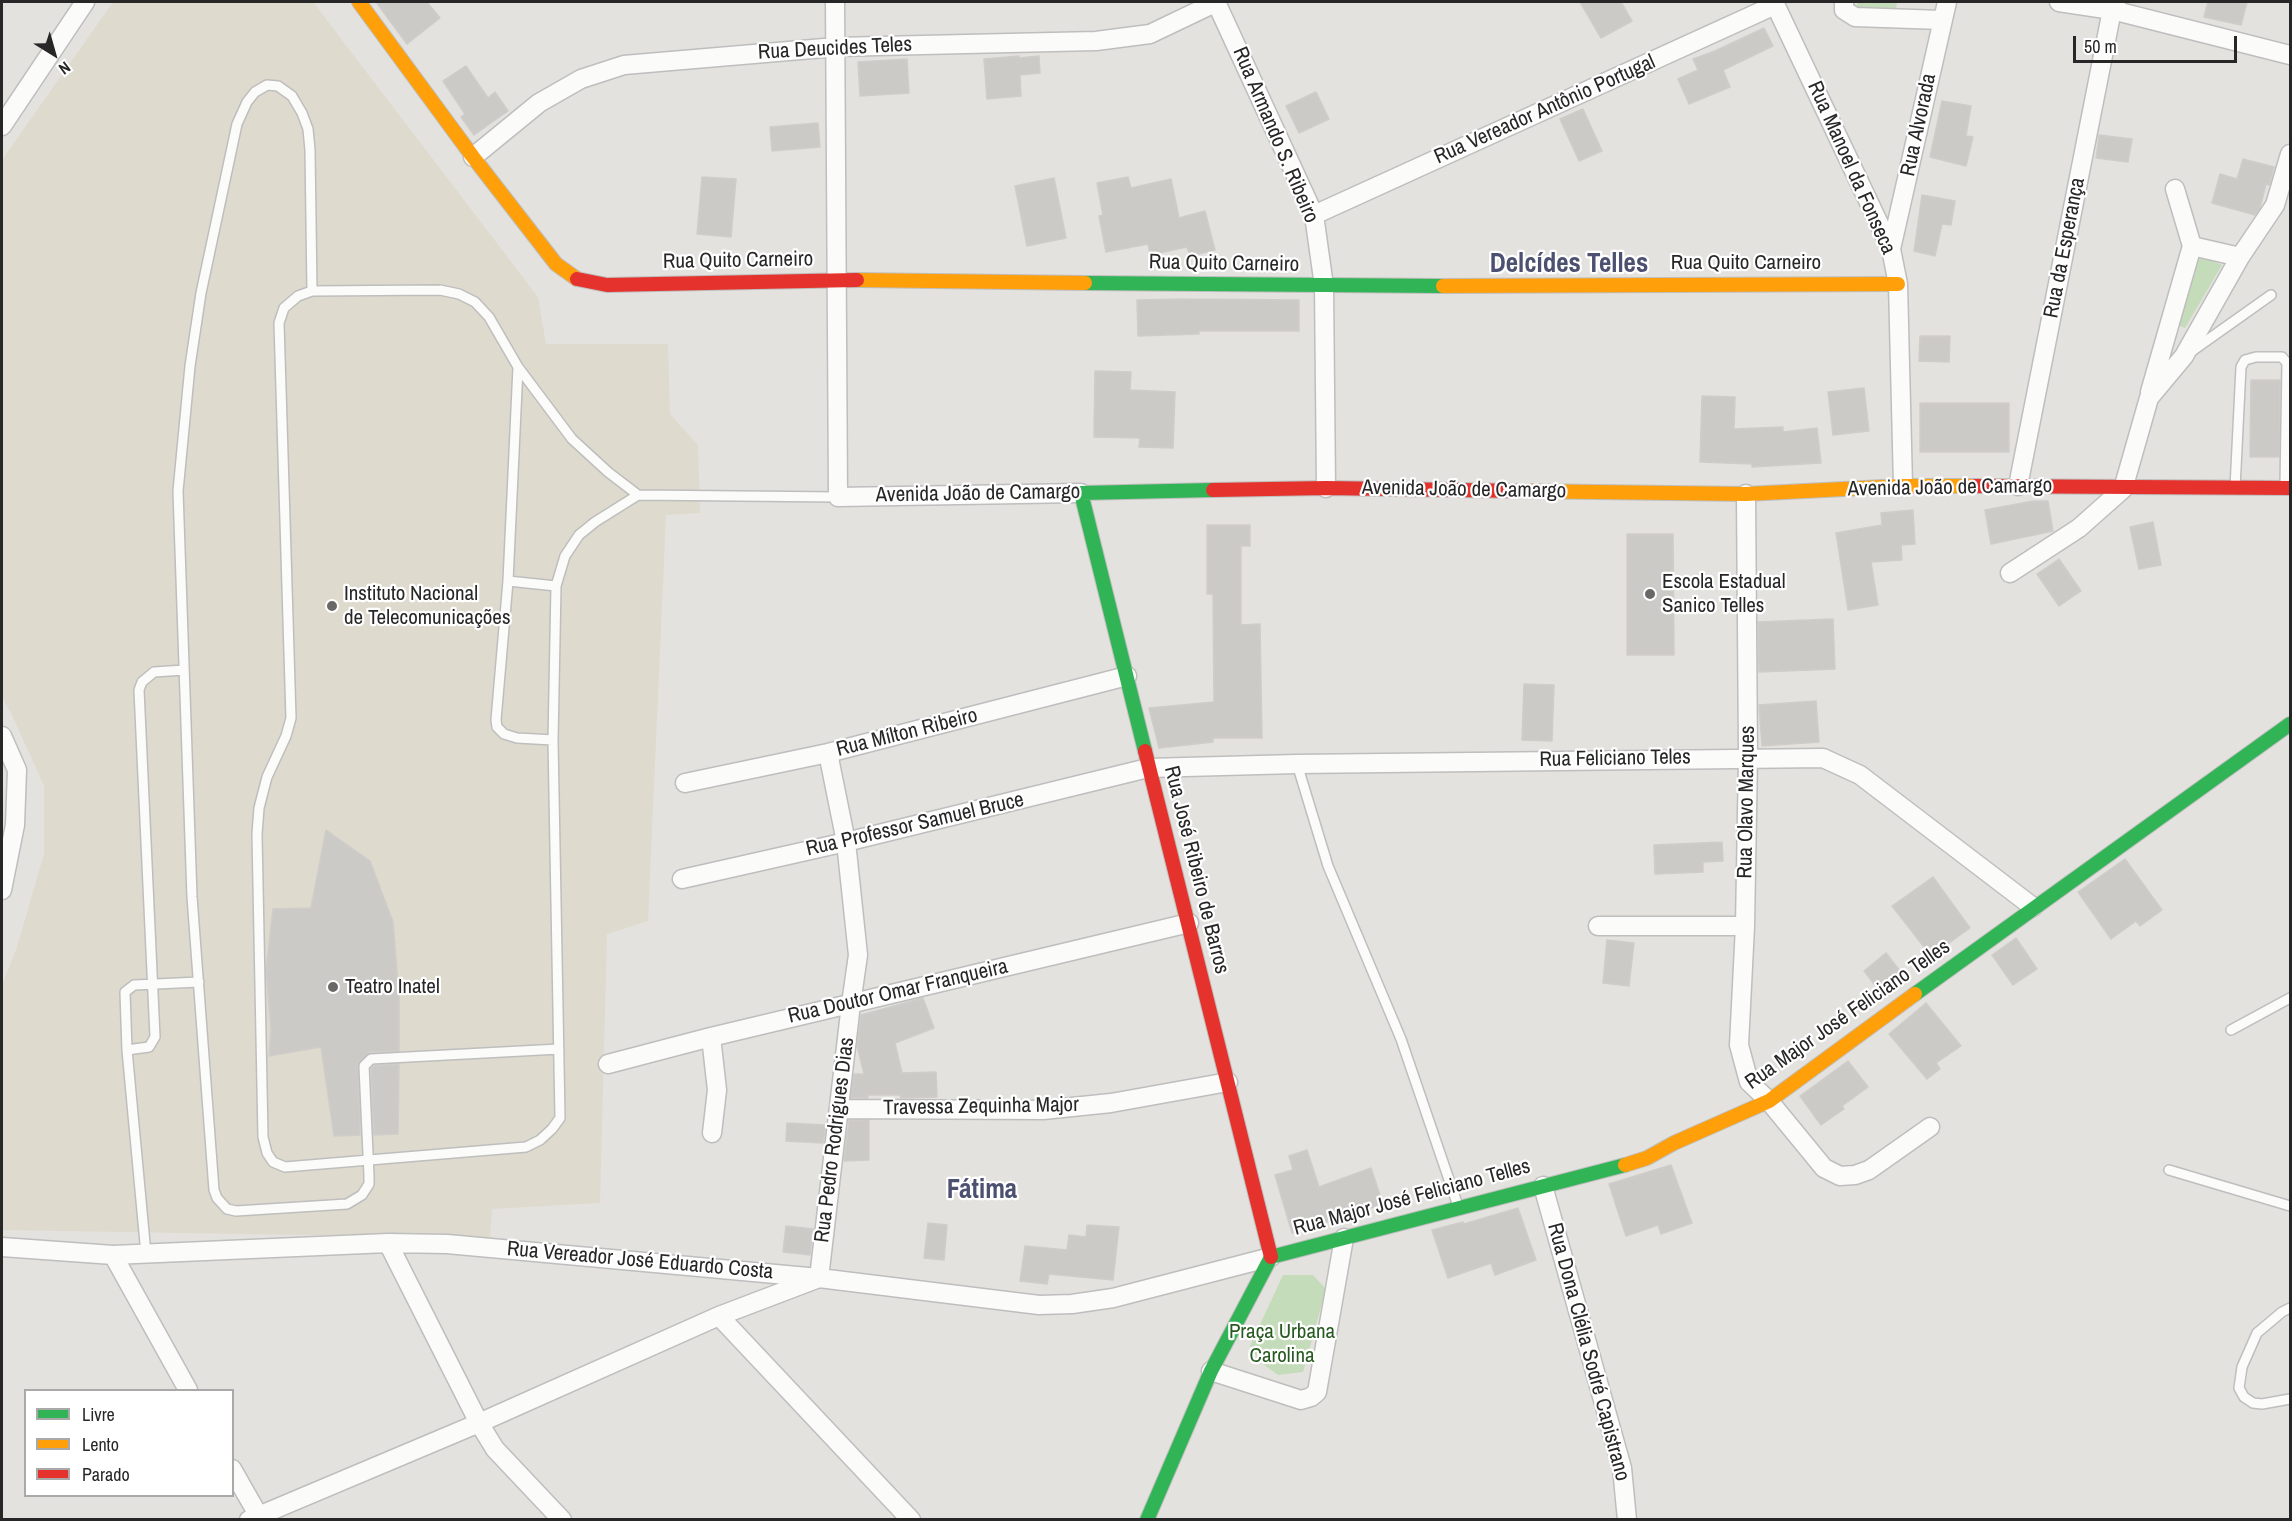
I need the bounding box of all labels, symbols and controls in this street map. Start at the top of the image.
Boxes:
north arrow [24,24,84,84]
scale bar [2076,24,2240,62]
street label: Rua Deucides Teles [757,32,913,66]
text: 50 m [2084,34,2117,59]
street label: Rua Armando S. Ribeiro [1227,43,1323,227]
street label: Rua Vereador Antônio Portugal [1431,50,1659,170]
text: N [54,57,75,80]
street label: Rua Alvorada [1896,71,1942,179]
street label: Rua Manoel da Fonseca [1802,78,1900,258]
street label: Rua da Esperança [2039,176,2091,320]
street label: Rua Quito Carneiro [663,247,813,275]
district label: Delcídes Telles [1490,249,1648,281]
street label: Rua Quito Carneiro [1149,250,1299,278]
street label: Rua Quito Carneiro [1671,250,1821,276]
street label: Avenida João de Camargo [1848,474,2052,502]
street label: Avenida João de Camargo [1362,476,1566,504]
street label: Avenida João de Camargo [876,480,1080,508]
place label: Escola Estadual Sanico Telles [1662,569,1785,619]
place label: Instituto Nacional de Telecomunicações [344,581,511,631]
marker: Escola Estadual Sanico Telles [1643,587,1657,601]
marker: Instituto Nacional de Telecomunicações [325,599,339,613]
street label: Rua Mílton Ribeiro [834,703,980,763]
street label: Rua Olavo Marques [1733,725,1761,879]
street label: Rua Feliciano Teles [1539,745,1691,773]
street label: Rua José Ribeiro de Barros [1158,763,1234,977]
street label: Rua Professor Samuel Bruce [804,788,1026,862]
street label: Rua Major José Feliciano Telles [1741,935,1955,1095]
street label: Rua Doutor Omar Franqueira [786,954,1010,1030]
place label: Teatro Inatel [345,974,440,1000]
marker: Teatro Inatel [326,980,340,994]
street label: Rua Pedro Rodrigues Dias [810,1036,860,1244]
street label: Travessa Zequinha Major [883,1093,1079,1121]
street label: Rua Major José Feliciano Telles [1291,1154,1533,1242]
district label: Fátima [947,1175,1017,1207]
street label: Rua Dona Clélia Sodré Capistrano [1541,1220,1635,1484]
street label: Rua Vereador José Eduardo Costa [506,1237,774,1285]
park label: Praça Urbana Carolina [1229,1319,1335,1369]
legend [24,1389,234,1497]
text: Livre [82,1402,115,1427]
text: Lento [82,1432,119,1457]
text: Parado [82,1462,130,1487]

